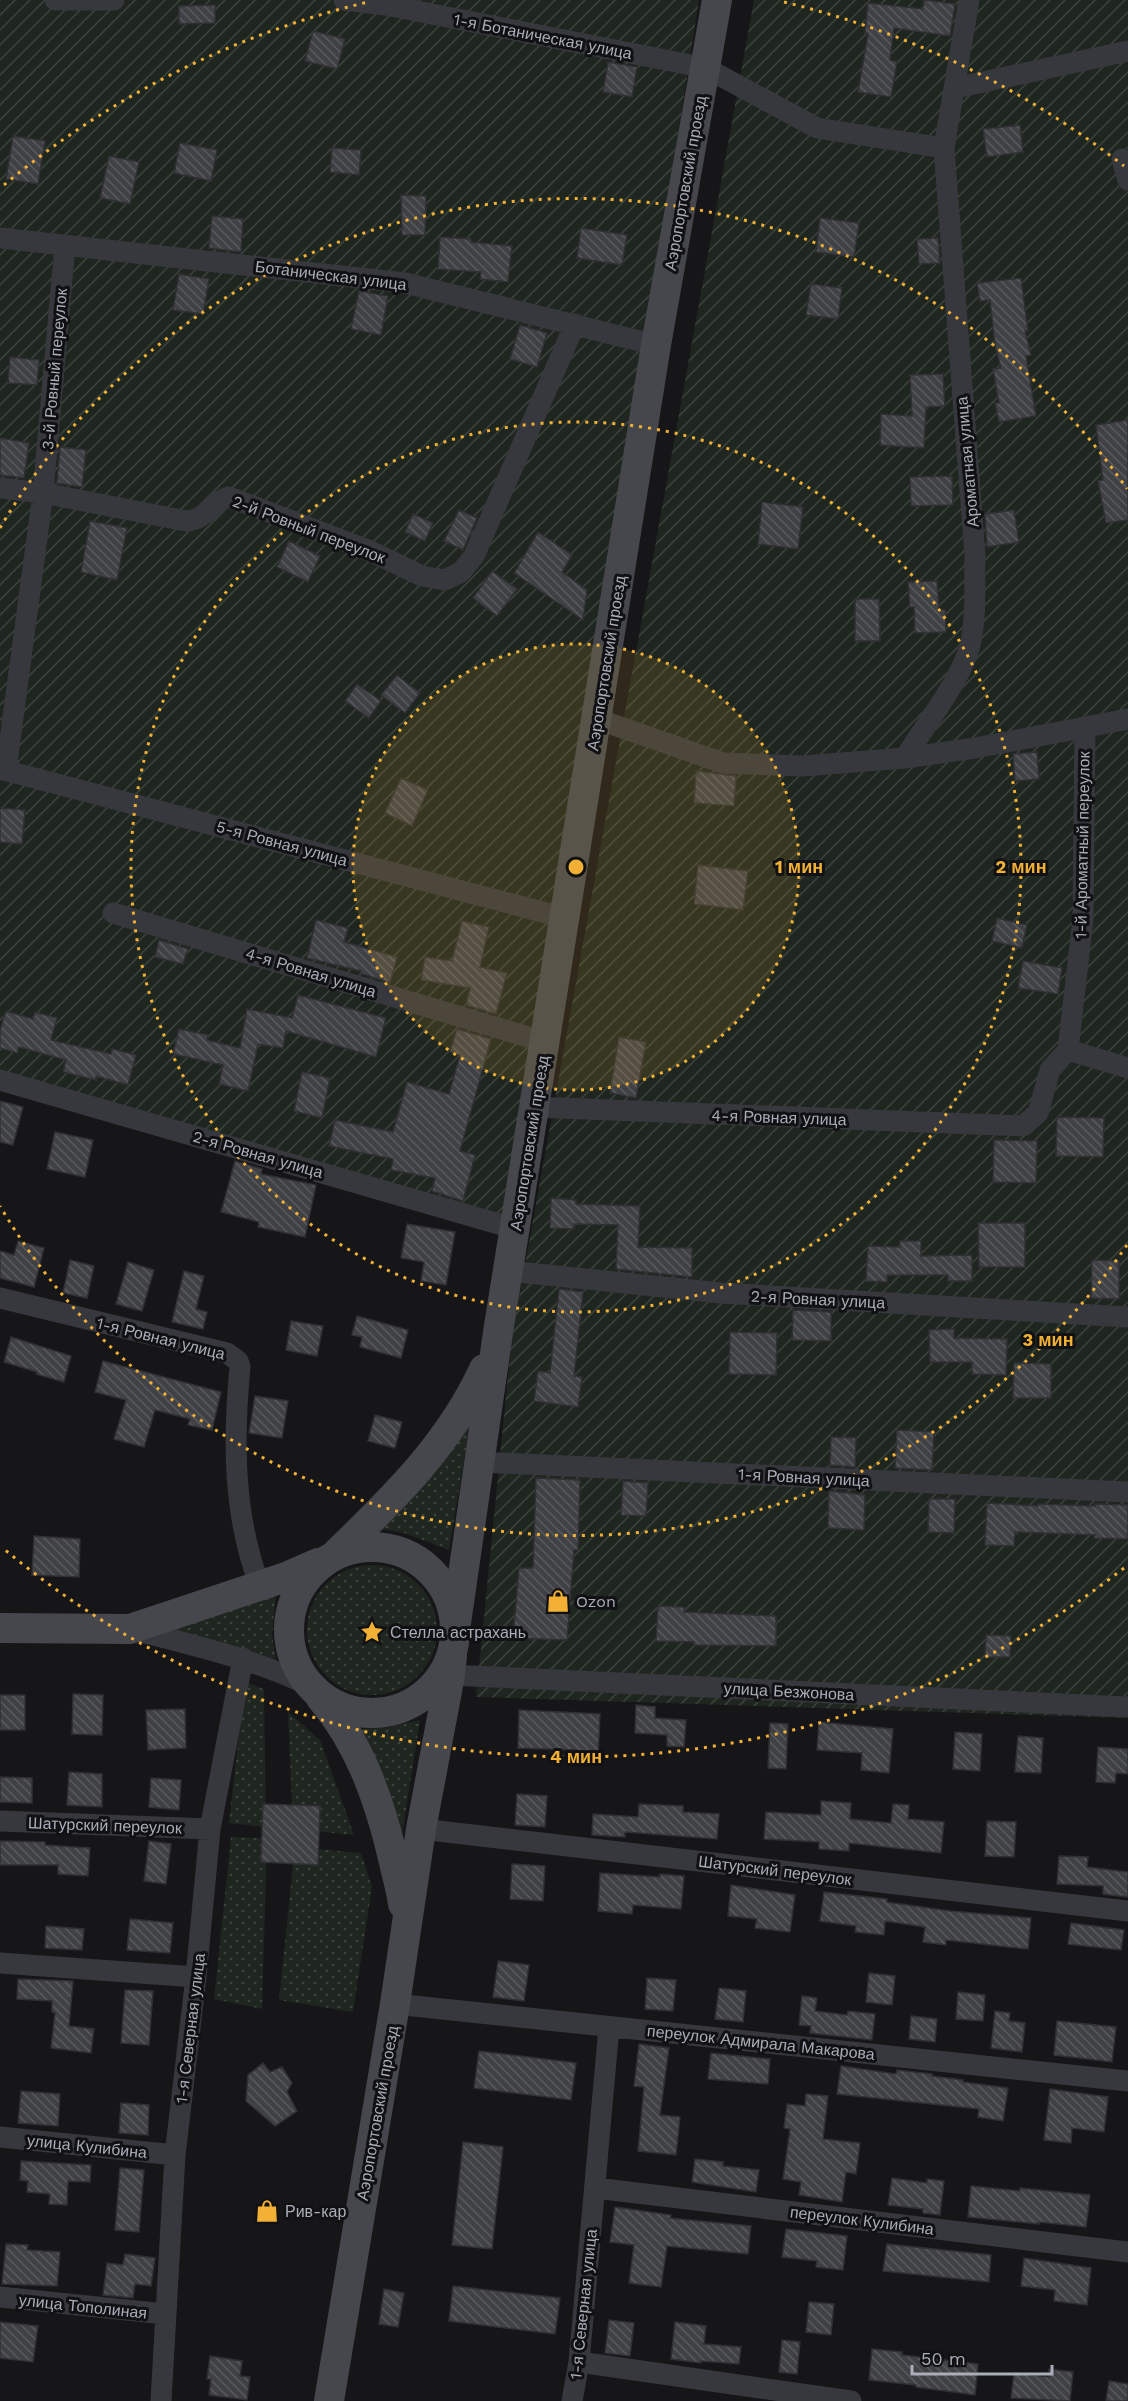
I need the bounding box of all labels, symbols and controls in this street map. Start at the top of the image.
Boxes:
street label: 1-я Ботаническая улица [452,10,634,63]
street label: Аэропортовский проезд [661,94,710,272]
street label: Ботаническая улица [254,257,408,294]
street label: 3-й Ровный переулок [38,286,71,451]
street label: Ароматная улица [952,396,983,528]
street label: 2-й Ровный переулок [230,492,389,568]
street label: Аэропортовский проезд [583,573,630,752]
street label: 1-й Ароматный переулок [1071,750,1094,939]
street label: 5-я Ровная улица [214,817,350,870]
text: 1 мин [775,856,823,877]
text: 2 мин [995,856,1047,877]
centre of rings [566,857,586,877]
street label: 4-я Ровная улица [243,944,378,1001]
street label: Аэропортовский проезд [506,1053,553,1232]
street label: 4-я Ровная улица [711,1106,847,1129]
street label: 2-я Ровная улица [191,1127,325,1182]
street label: 2-я Ровная улица [750,1286,886,1313]
street label: 1-я Ровная улица [95,1313,227,1364]
text: 3 мин [1022,1329,1074,1350]
street label: 1-я Ровная улица [738,1465,870,1490]
shop icon: Ozon [545,1588,571,1614]
place label: Ozon [576,1592,616,1611]
place icon: Стелла астрахань [359,1619,385,1645]
place label: Стелла астрахань [390,1623,526,1642]
street label: улица Безжонова [723,1679,855,1704]
text: 4 мин [550,1746,602,1767]
street label: Шатурский переулок [28,1813,183,1838]
street label: Шатурский переулок [697,1852,854,1889]
street label: 1-я Северная улица [172,1952,209,2104]
street label: переулок Адмирала Макарова [646,2021,876,2064]
street label: Аэропортовский проезд [353,2024,402,2202]
street label: улица Кулибина [26,2131,148,2162]
shop icon: Рив-кар [254,2198,280,2224]
place label: Рив-кар [285,2202,347,2221]
street label: переулок Кулибина [789,2202,935,2239]
street label: 1-я Северная улица [566,2228,601,2380]
street label: улица Тополиная [18,2290,148,2323]
scale bar [912,2338,1052,2376]
text: 50 m [921,2348,966,2369]

